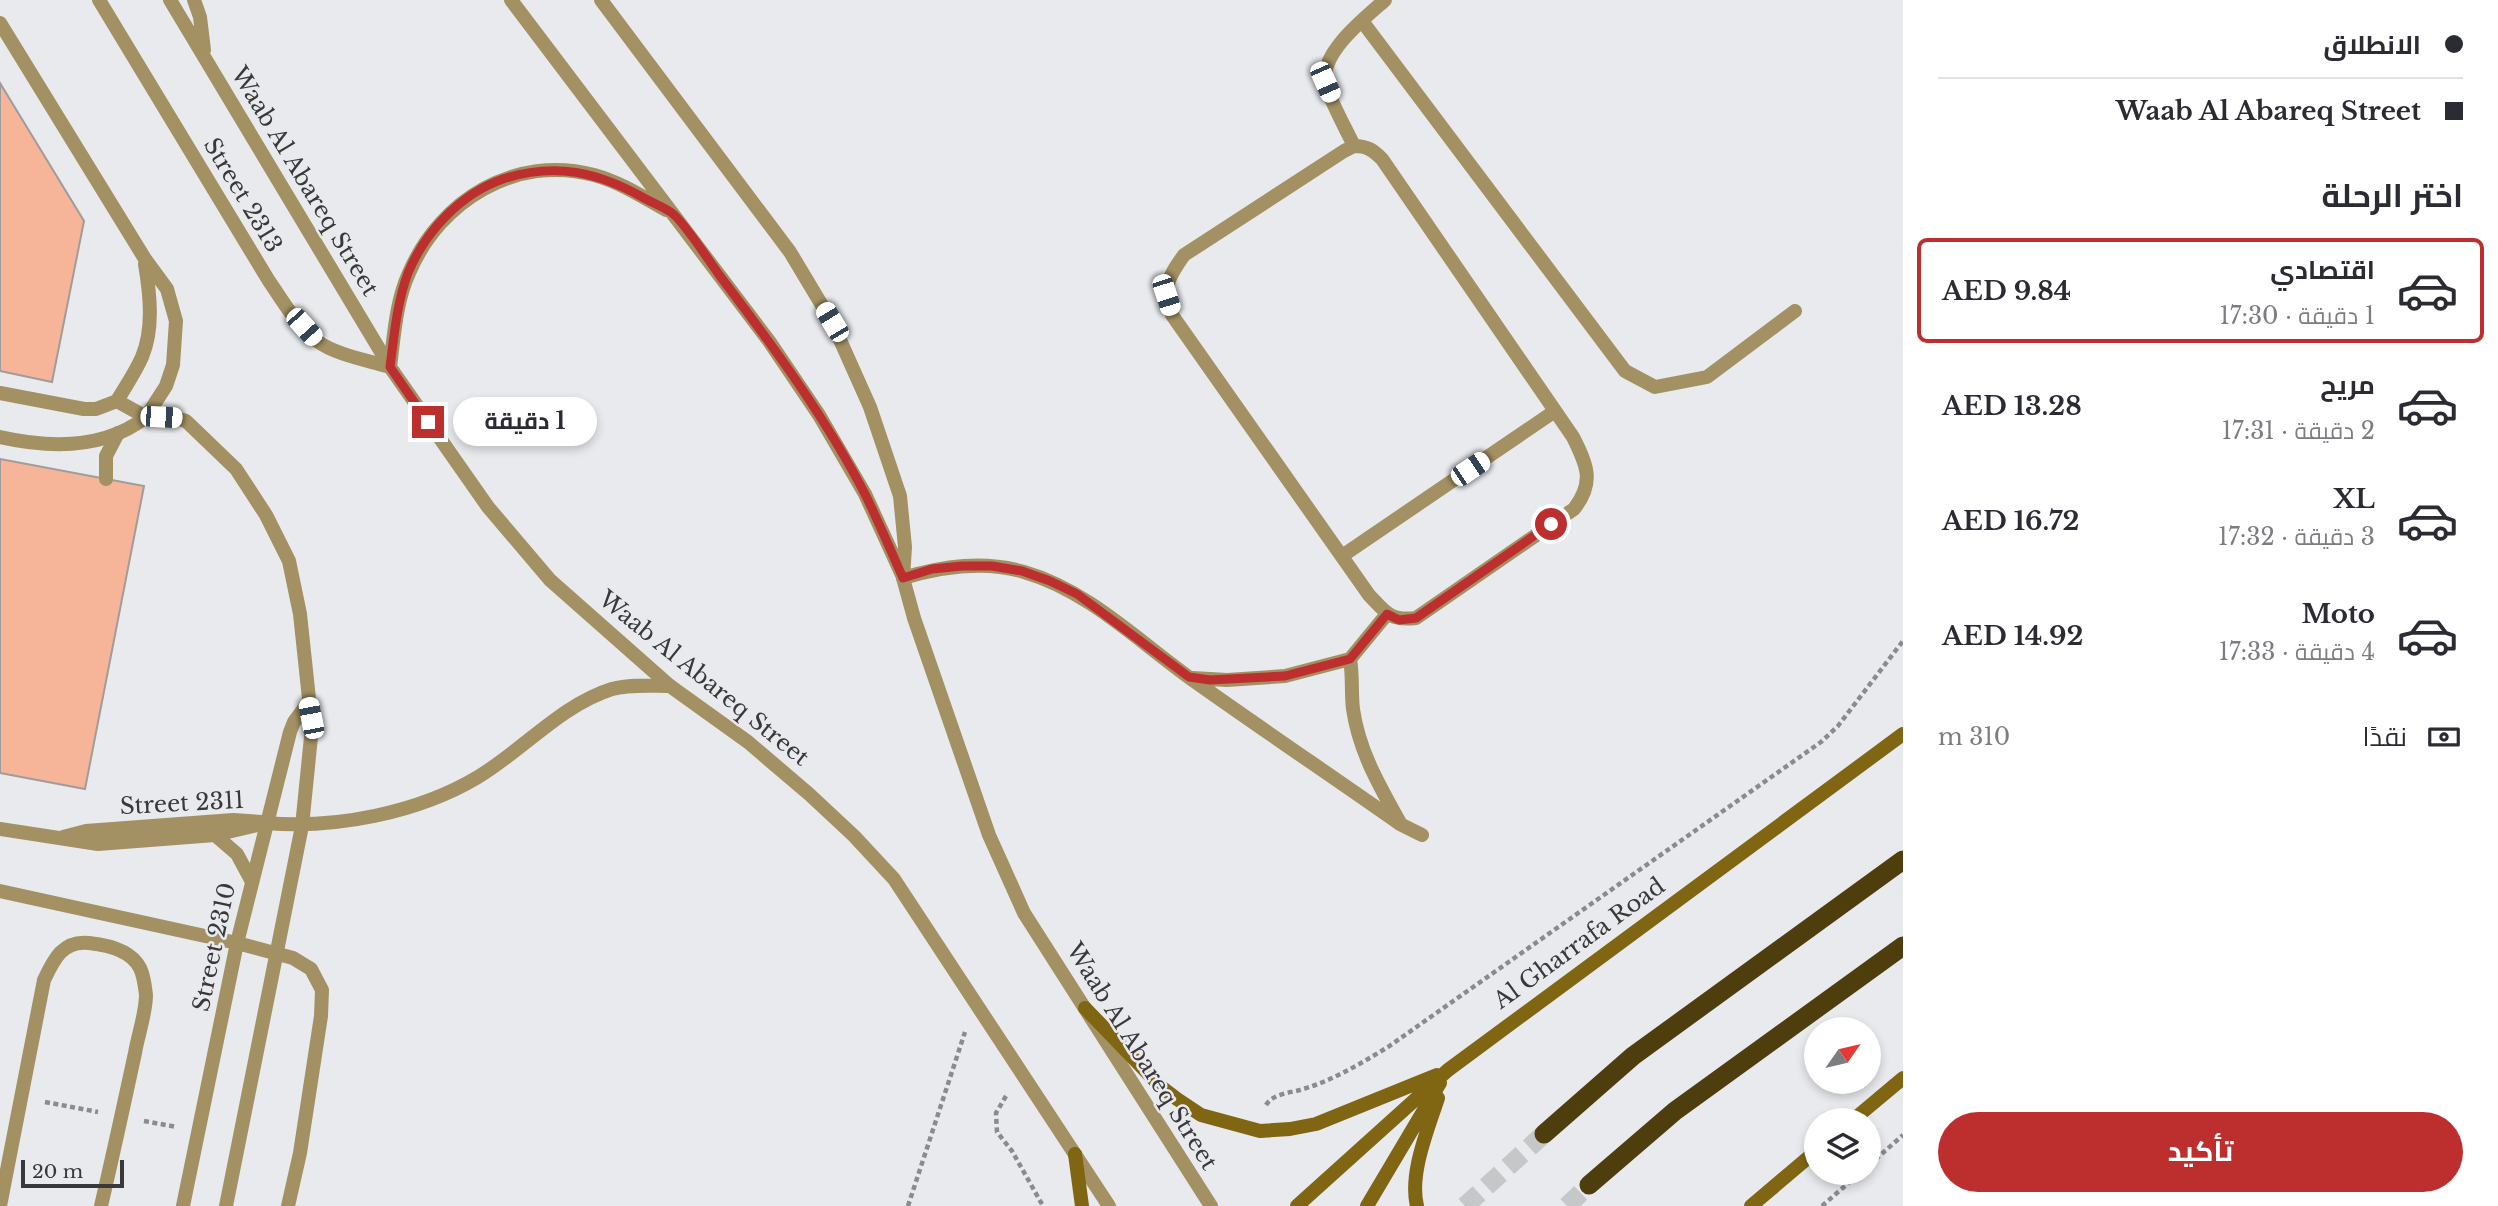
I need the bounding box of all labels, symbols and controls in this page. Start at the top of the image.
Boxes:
text: الانطلاق [2323,29,2421,61]
car [1307,59,1344,105]
street label: Waab Al Abareq Street [225,60,385,301]
text: Waab Al Abareq Street [2116,95,2421,127]
street label: Street 2313 [198,133,288,257]
text: اختر الرحلة [2321,176,2463,216]
text: اقتصادي [2270,254,2375,286]
icon: car [2396,259,2459,322]
car [1150,272,1183,318]
text: AED 9.84 [1942,275,2071,307]
car [813,299,852,345]
text: 1 دقيقة · 17:30 [2220,302,2375,330]
car [283,304,326,350]
text: مريح [2320,369,2375,401]
icon: car [2396,374,2459,437]
text: AED 13.28 [1942,390,2082,422]
callout: 1 دقيقة [452,398,596,446]
car [140,405,183,429]
route end [412,406,444,438]
text: 1 دقيقة [484,407,566,435]
text: 2 دقيقة · 17:31 [2222,417,2375,445]
car [1447,449,1494,489]
text: XL [2333,483,2375,515]
icon: car [2396,489,2459,552]
text: AED 16.72 [1942,505,2079,537]
route start [1535,508,1567,540]
text: 3 دقيقة · 17:32 [2218,523,2375,551]
street label: Waab Al Abareq Street [592,584,815,772]
text: Moto [2302,598,2375,630]
icon: car [2396,604,2459,667]
text: AED 14.92 [1942,620,2084,652]
text: 4 دقيقة · 17:33 [2219,638,2375,666]
car [297,695,326,741]
icon: cash [2425,718,2463,756]
text: نقدًا [2363,721,2407,753]
text: 310 m [1938,723,2010,751]
street label: Street 2311 [119,786,245,820]
street label: Al Gharrafa Road [1487,871,1670,1015]
street label: Street 2310 [187,880,241,1014]
street label: Waab Al Abareq Street [1060,936,1224,1175]
north arrow [1804,1017,1881,1094]
map controls [1804,1017,1881,1185]
button: layers [1804,1108,1881,1185]
button: تأكيد [1938,1112,2463,1192]
scale bar [21,1157,124,1189]
text: 20 m [32,1160,83,1183]

